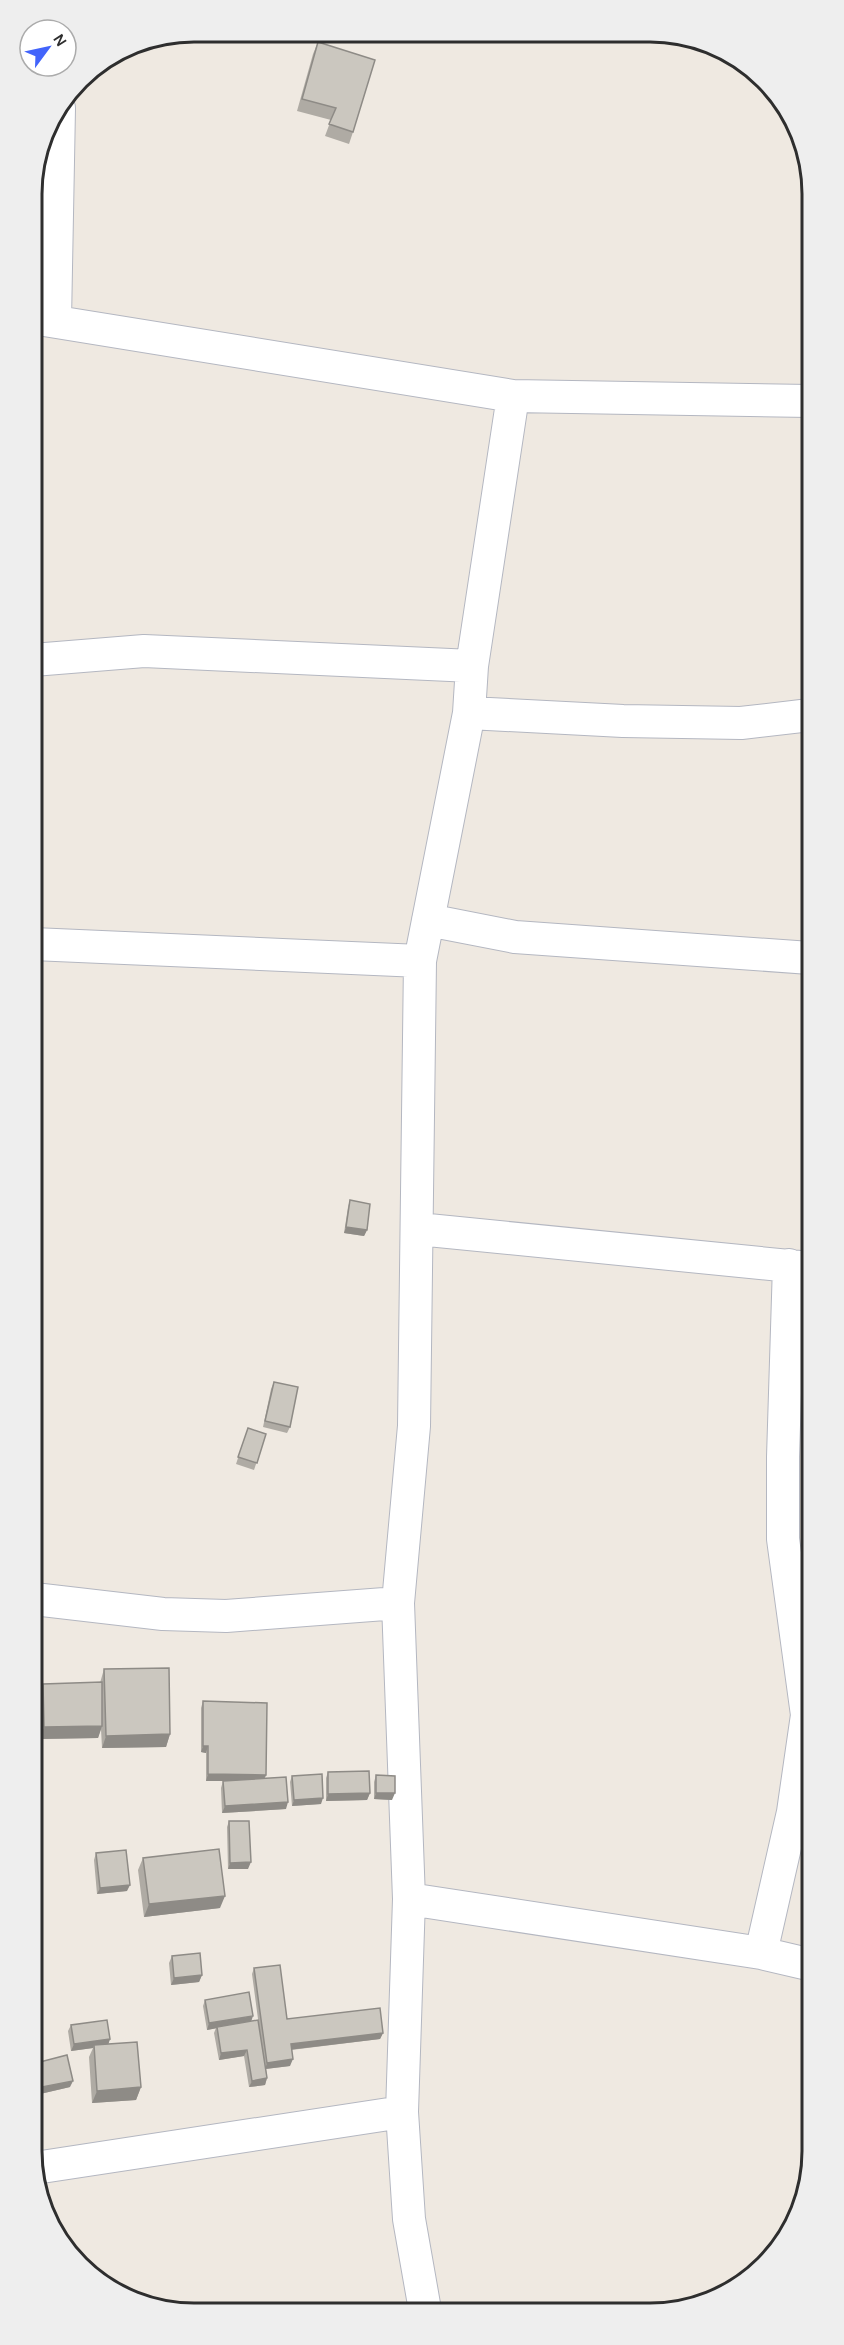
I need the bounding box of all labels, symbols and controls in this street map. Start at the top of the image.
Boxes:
north arrow [18,18,78,78]
text: N [49,30,71,50]

